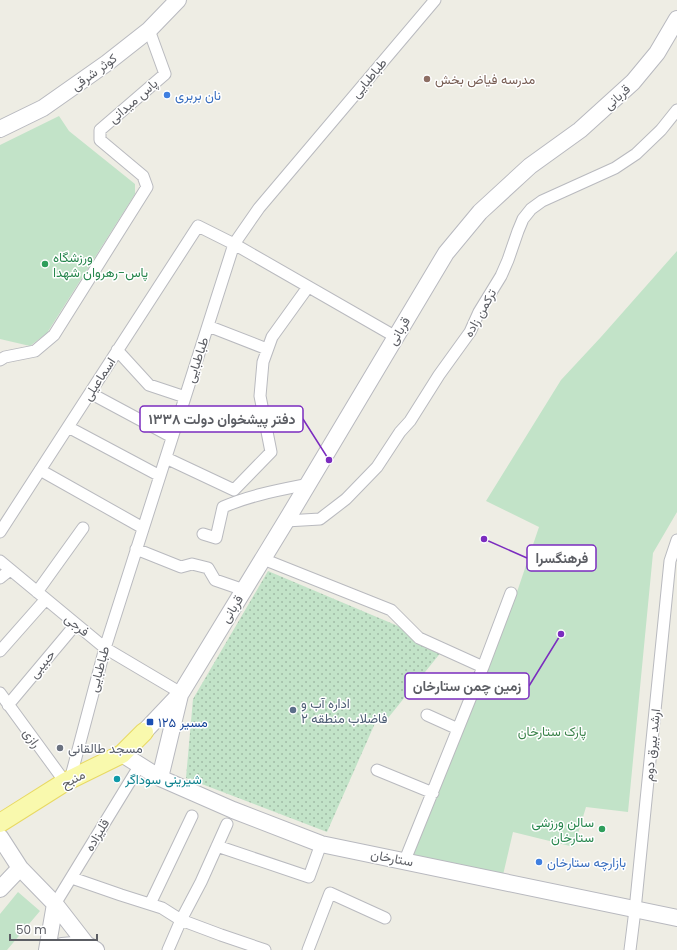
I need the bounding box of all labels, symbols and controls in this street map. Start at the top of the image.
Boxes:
street label: کوثر شرقی [67,49,121,95]
street label: طباطبایی [347,54,391,102]
place label: مدرسه فیاض بخش [435,70,535,89]
street label: پاس میدانی [104,74,162,128]
marker: مدرسه فیاض بخش [422,74,432,84]
street label: قربانی [599,80,635,114]
place label: نان بربری [175,86,221,105]
marker: نان بربری [162,90,172,100]
place label: ورزشگاه پاس-رهروان شهدا [53,248,148,282]
marker: ورزشگاه پاس-رهروان شهدا [40,259,50,269]
street label: ترکمن زاده [459,285,501,341]
street label: قربانی [383,313,415,349]
street label: طباطبایی [181,335,213,385]
street label: اسماعیلی [78,354,120,404]
callout: دفتر پیشخوان دولت ۱۳۳۸ [140,406,303,432]
text: دفتر پیشخوان دولت ۱۳۳۸ [149,409,295,429]
callout: فرهنگسرا [527,545,596,571]
text: فرهنگسرا [536,548,588,568]
street label: قربانی [216,591,248,627]
street label: فرجی [61,609,94,641]
street label: طباطبایی [84,644,114,694]
street label: حبیبی [24,645,60,682]
callout: زمین چمن ستارخان [405,673,529,699]
text: زمین چمن ستارخان [413,676,521,696]
place label: اداره آب و فاضلاب منطقه ۲ [301,694,388,728]
marker: اداره آب و فاضلاب منطقه ۲ [288,705,298,715]
street label: ارشد بیرق دوم [639,708,665,782]
place label: مسیر ۱۲۵ [158,713,208,732]
marker: مسیر ۱۲۵ [145,717,155,727]
park label: پارک ستارخان [518,722,586,741]
street label: رازی [18,724,46,752]
place label: مسجد طالقانی [68,739,143,758]
marker: مسجد طالقانی [55,743,65,753]
street label: منبح [58,765,88,793]
place label: شیرینی سوداگر [124,770,202,789]
marker: شیرینی سوداگر [112,774,122,784]
place label: سالن ورزشی ستارخان [532,813,594,847]
street label: قلیزاده [80,815,114,855]
marker: سالن ورزشی ستارخان [597,824,607,834]
street label: ستارخان [369,845,415,871]
place label: بازارچه ستارخان [547,853,626,872]
marker: بازارچه ستارخان [534,857,544,867]
scale bar [10,916,97,942]
text: 50 m [16,921,47,938]

